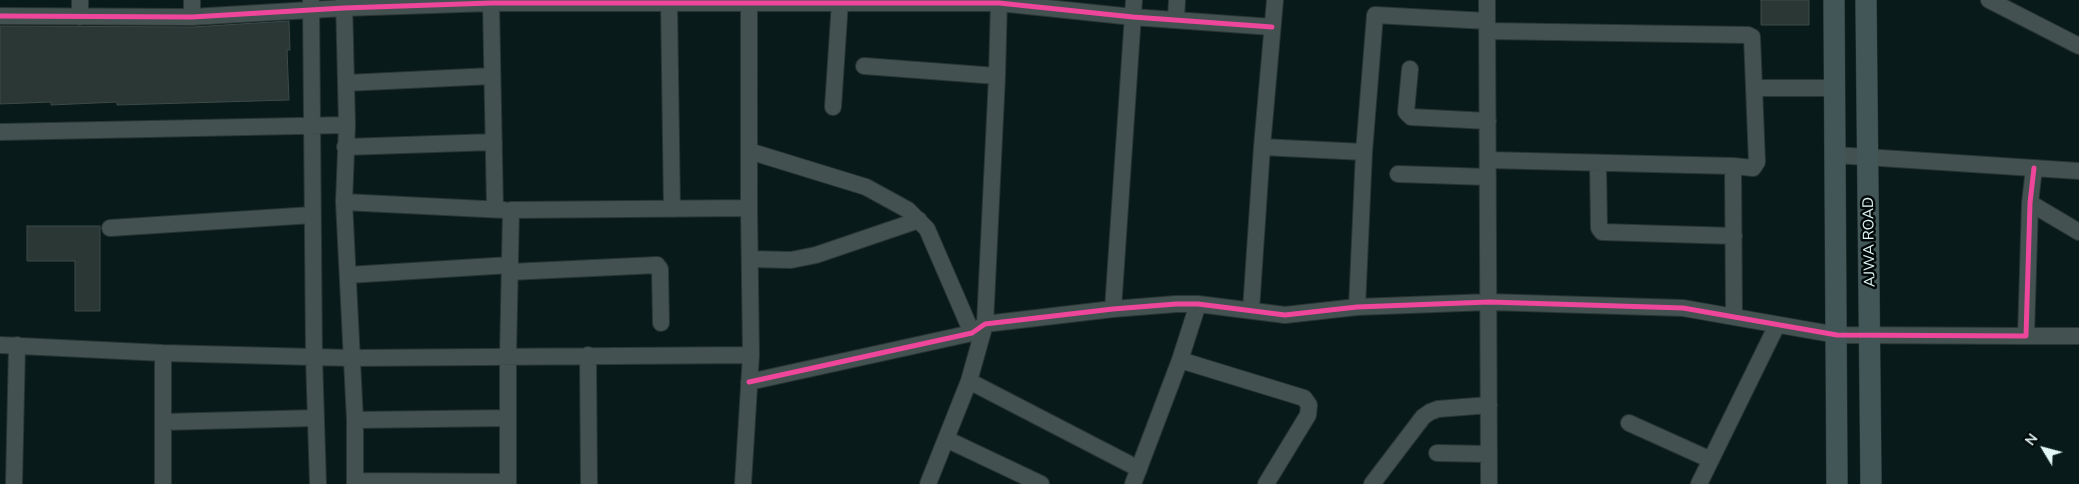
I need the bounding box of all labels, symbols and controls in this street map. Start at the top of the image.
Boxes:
street label: AJWA ROAD [1860,197,1880,287]
north arrow [2019,424,2069,474]
text: N [2021,430,2042,450]

